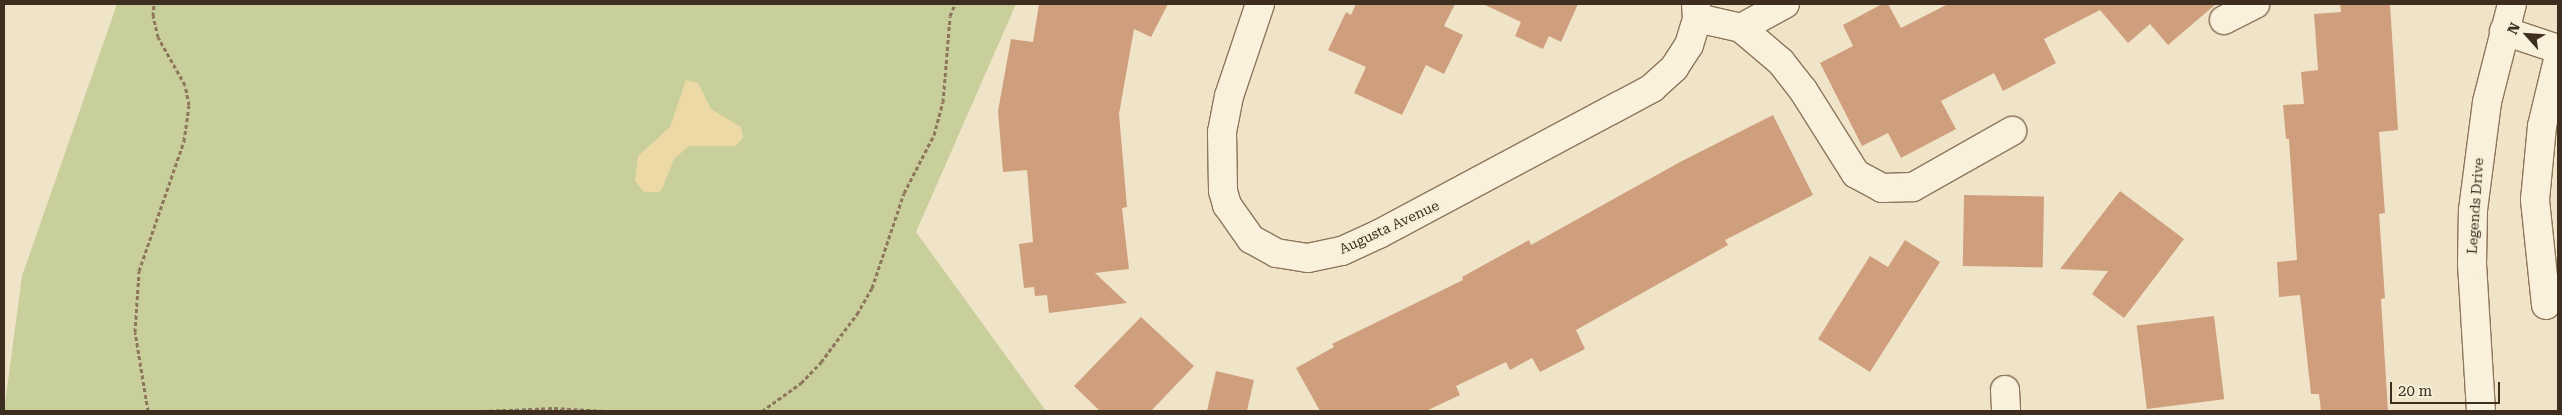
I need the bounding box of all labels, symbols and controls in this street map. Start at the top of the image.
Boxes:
north arrow [2502,10,2552,60]
text: N [2504,20,2523,37]
street label: Legends Drive [2463,157,2487,255]
street label: Augusta Avenue [1336,197,1442,257]
scale bar [2392,372,2502,404]
text: 20 m [2398,382,2432,400]

